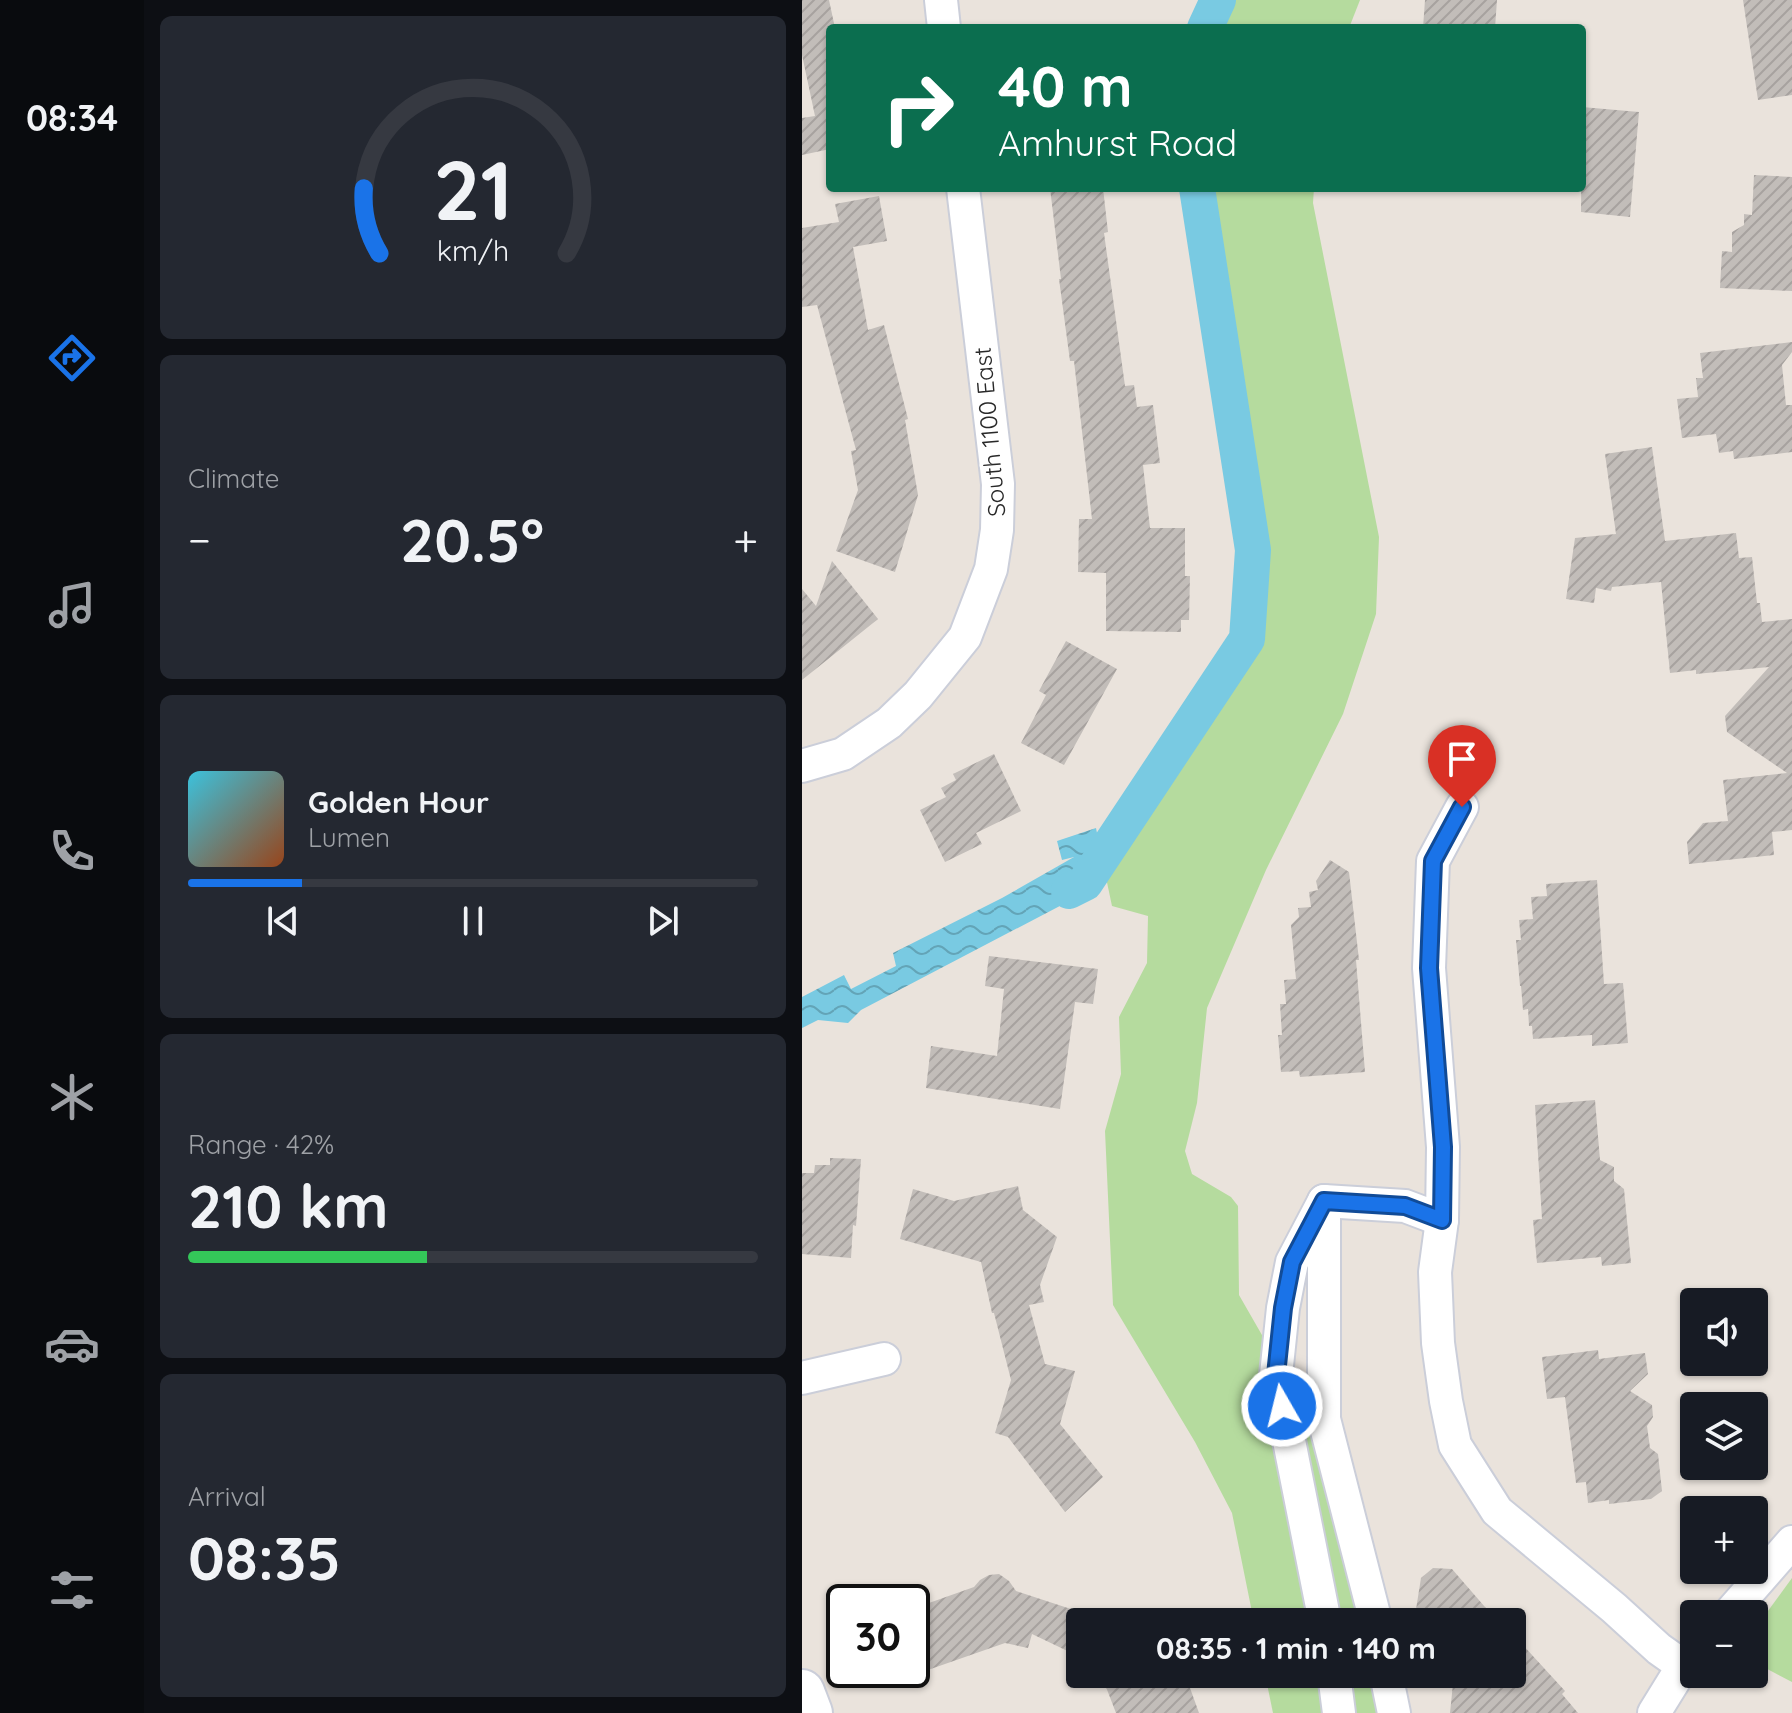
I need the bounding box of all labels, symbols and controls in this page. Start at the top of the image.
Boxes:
text: 40 m [998,51,1133,121]
icon: right [866,56,970,160]
text: 08:34 [26,95,118,140]
text: Amhurst Road [998,120,1237,165]
text: 21 [433,136,513,240]
text: km/h [437,232,509,268]
icon: directions [44,330,100,386]
street label: South 1100 East [967,346,1011,518]
text: Climate [188,462,279,495]
text: 20.5° [400,502,544,577]
text: − [188,512,211,567]
text: + [733,512,758,567]
icon: music [44,577,100,633]
pin [1428,725,1496,807]
icon: arrive [1440,737,1484,781]
text: Golden Hour [308,783,489,821]
text: Lumen [308,821,390,854]
icon: phone [44,823,100,879]
icon: previous [261,899,305,943]
icon: pause [451,899,495,943]
icon: next [641,899,685,943]
icon: climate [44,1069,100,1125]
text: Range · 42% [188,1128,334,1161]
text: 210 km [188,1168,389,1243]
map controls [1680,1288,1768,1688]
button: sound [1680,1288,1768,1376]
icon: car [44,1316,100,1372]
position arrow [1240,1364,1324,1448]
button: layers [1680,1392,1768,1480]
text: Arrival [188,1480,266,1513]
button: + [1680,1496,1768,1584]
text: 08:35 [188,1520,341,1595]
icon: filters [44,1562,100,1618]
speed limit sign: 30 [826,1584,930,1688]
button: − [1680,1600,1768,1688]
text: 08:35 · 1 min · 140 m [1156,1629,1436,1667]

